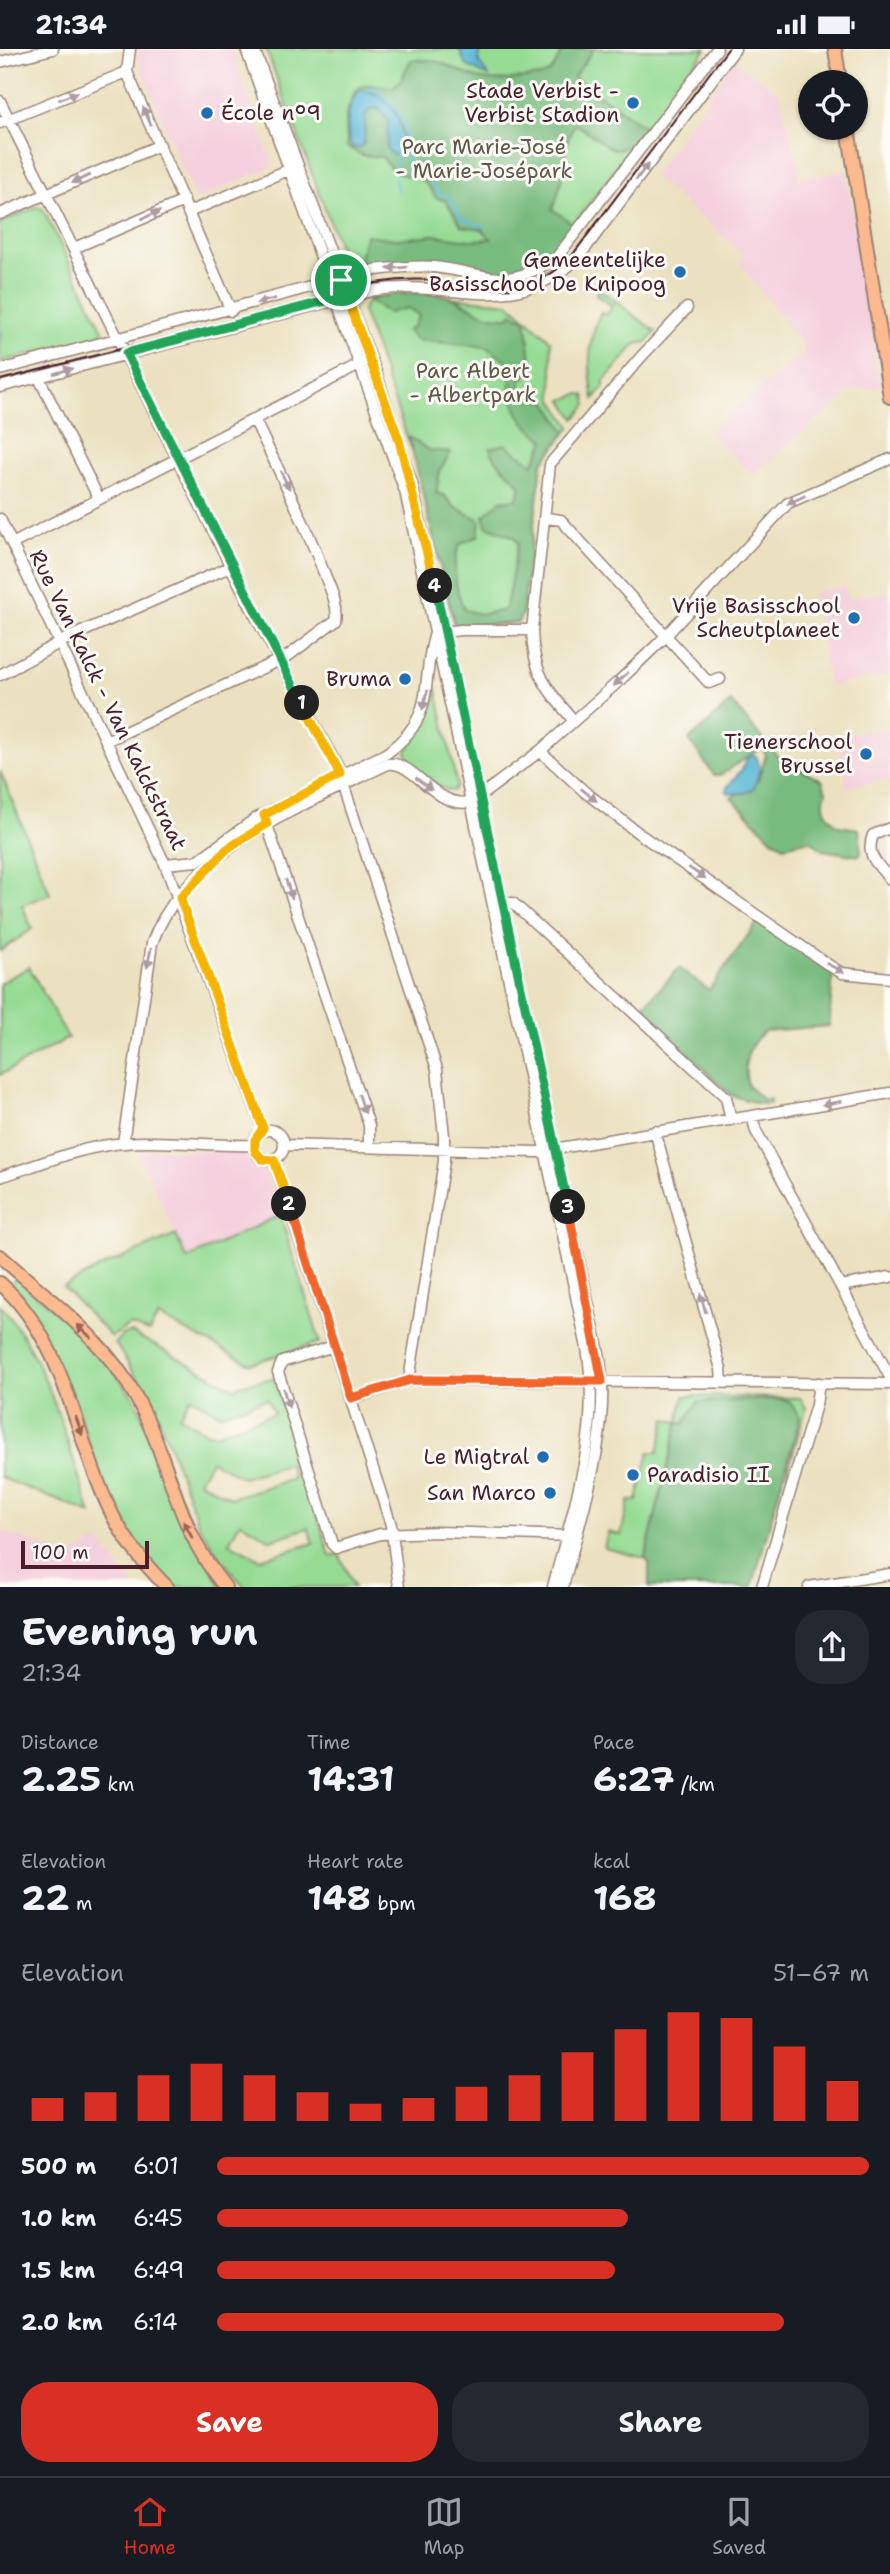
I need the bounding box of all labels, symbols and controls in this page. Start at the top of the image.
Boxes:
text: 21:34 [35,7,107,42]
map controls [798,70,868,140]
button: locate [798,70,868,140]
place label: Stade Verbist - Verbist Stadion [464,77,619,129]
one-way arrow [58,90,79,101]
marker: Stade Verbist - Verbist Stadion [625,95,641,111]
place label: École n°9 [221,98,321,127]
marker: École n°9 [199,105,215,121]
one-way arrow [141,106,153,126]
park label: Parc Marie-José - Marie-Josépark [395,133,573,185]
one-way arrow [635,163,649,181]
one-way arrow [71,173,91,185]
one-way arrow [141,209,162,220]
place label: Gemeentelijke Basisschool De Knipoog [429,246,666,298]
pin [311,250,371,310]
icon: arrive [322,261,360,299]
one-way arrow [386,263,408,274]
marker: Gemeentelijke Basisschool De Knipoog [672,264,688,280]
one-way arrow [255,296,277,307]
park label: Parc Albert - Albertpark [410,357,536,409]
one-way arrow [53,365,74,375]
one-way arrow [279,470,291,490]
one-way arrow [786,494,806,506]
street label: Rue Van Kalck - Van Kalckstraat [23,545,193,855]
pin: 4 [418,569,452,603]
text: 4 [428,573,441,598]
place label: Vrije Basisschool Scheutplaneet [672,592,841,644]
marker: Vrije Basisschool Scheutplaneet [846,610,862,626]
place label: Bruma [326,665,391,693]
one-way arrow [613,670,630,686]
marker: Bruma [397,671,413,687]
pin: 1 [284,685,320,721]
text: 1 [297,690,306,715]
one-way arrow [419,690,430,712]
place label: Tienerschool Brussel [724,728,853,780]
marker: Tienerschool Brussel [858,746,874,762]
one-way arrow [415,777,433,791]
one-way arrow [580,787,598,802]
one-way arrow [687,867,707,880]
one-way arrow [284,879,295,900]
one-way arrow [144,947,155,969]
one-way arrow [825,962,845,973]
one-way arrow [357,1094,368,1115]
one-way arrow [821,1098,843,1109]
pin: 2 [272,1187,306,1221]
pin: 3 [550,1189,586,1225]
text: 2 [282,1191,295,1216]
text: 3 [561,1194,574,1219]
one-way arrow [697,1292,708,1314]
one-way arrow [75,1323,93,1339]
one-way arrow [281,1388,291,1409]
one-way arrow [74,1416,85,1437]
place label: Le Migtral [424,1443,530,1471]
marker: Le Migtral [535,1449,551,1465]
place label: Paradisio II [647,1461,770,1489]
marker: Paradisio II [625,1467,641,1483]
place label: San Marco [427,1479,536,1507]
marker: San Marco [542,1485,558,1501]
one-way arrow [182,1520,193,1540]
scale bar [21,1538,149,1570]
text: 100 m [32,1540,89,1565]
text: Evening run [21,1606,258,1657]
button: share [795,1610,869,1684]
text: 21:34 [21,1658,81,1688]
text: Distance [21,1730,99,1755]
text: Time [307,1730,351,1755]
text: Pace [593,1730,635,1755]
text: 2.25 [21,1755,101,1802]
text: 14:31 [307,1755,395,1802]
text: 6:27 [593,1755,675,1802]
text: km [101,1772,134,1797]
text: /km [675,1772,715,1797]
text: Elevation [21,1849,106,1874]
text: Heart rate [307,1849,404,1874]
text: kcal [593,1849,630,1874]
text: 22 [21,1874,70,1921]
text: 148 [307,1874,371,1921]
text: 168 [593,1874,657,1921]
text: m [70,1891,92,1916]
text: bpm [371,1891,416,1916]
text: Elevation [21,1958,124,1988]
text: 51–67 m [773,1958,869,1988]
text: 500 m [21,2151,96,2181]
text: 6:01 [133,2151,179,2181]
text: 1.0 km [21,2203,96,2233]
text: 6:45 [133,2203,183,2233]
text: 1.5 km [21,2255,95,2285]
text: 6:49 [133,2255,184,2285]
text: 2.0 km [21,2307,103,2337]
text: 6:14 [133,2307,178,2337]
button: Save [21,2382,438,2462]
button: Share [452,2382,869,2462]
tab: Home [124,2493,176,2560]
tab: Map [424,2493,464,2560]
tab: Saved [712,2493,766,2560]

